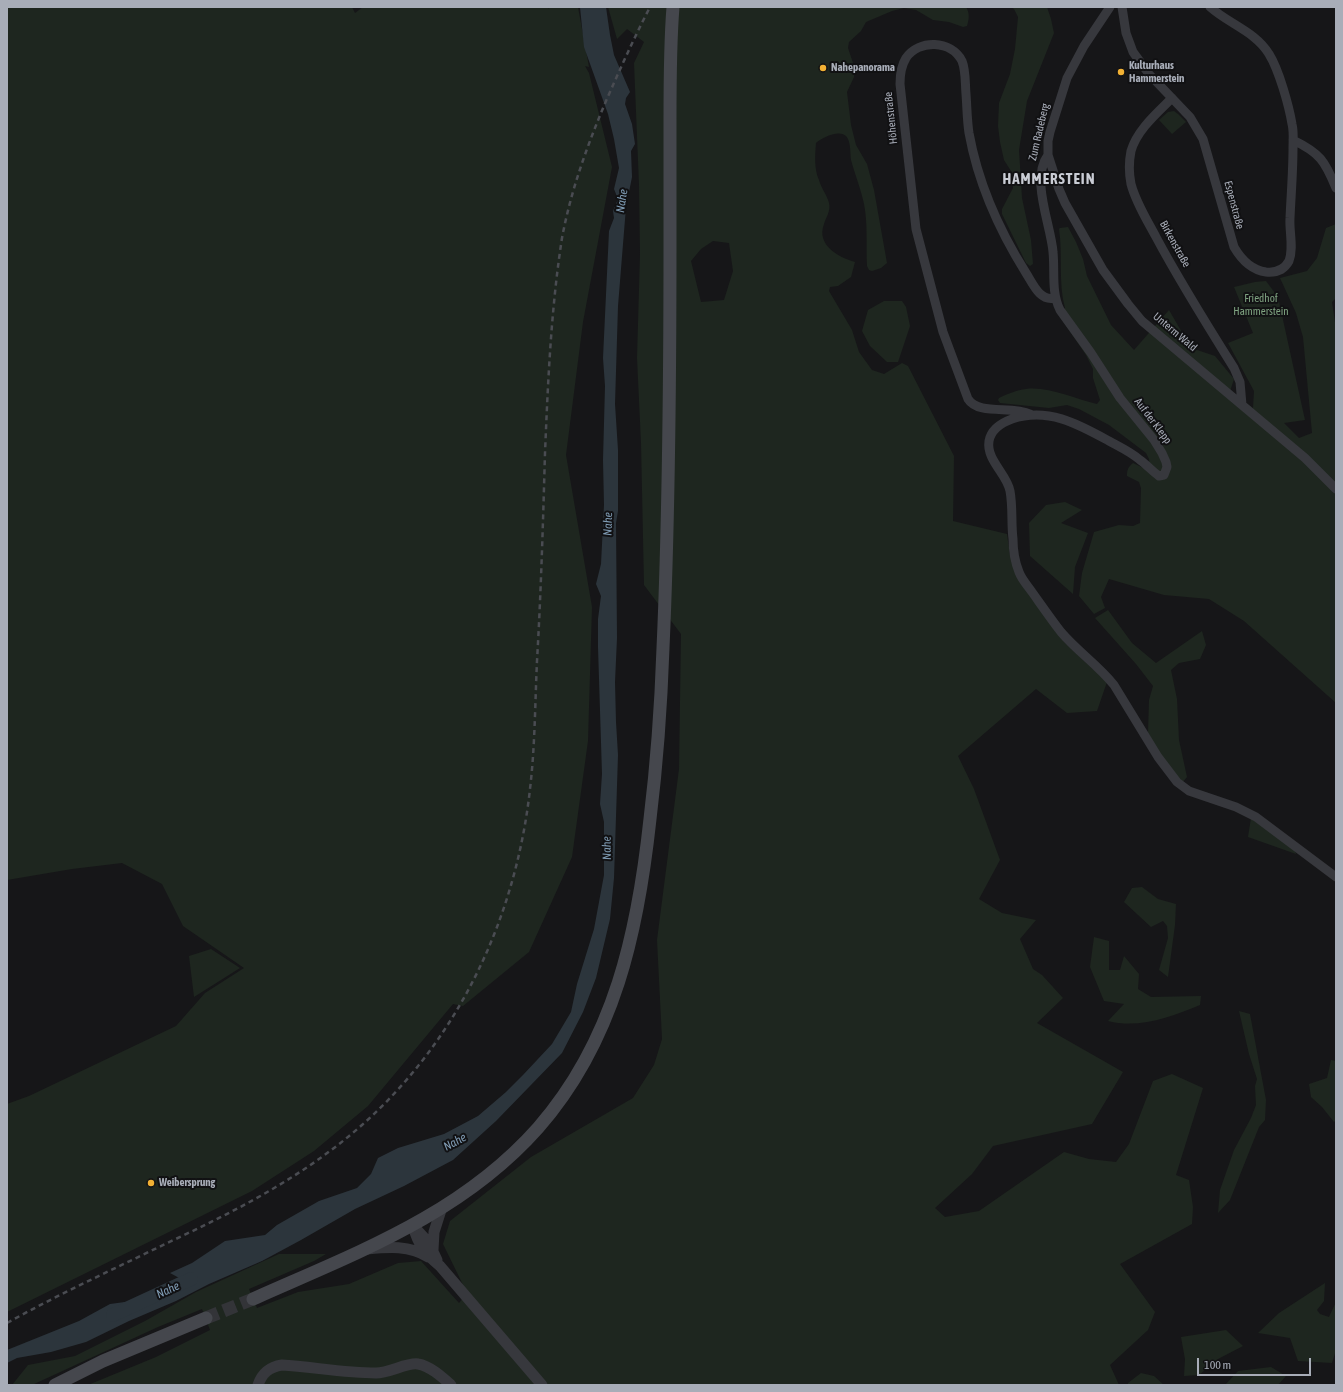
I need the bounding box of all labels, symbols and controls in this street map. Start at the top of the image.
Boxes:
place label: Kulturhaus Hammerstein [1129,59,1184,85]
place label: Nahepanorama [831,61,895,75]
marker: Nahepanorama [818,63,828,73]
marker: Kulturhaus Hammerstein [1116,67,1126,77]
street label: Höhenstraße [882,91,900,145]
street label: Zum Radeberg [1026,102,1052,162]
district label: HAMMERSTEIN [1002,170,1096,188]
street label: Espenstraße [1221,179,1247,231]
water label: Nahe [613,188,631,214]
street label: Birkenstraße [1157,218,1193,270]
park label: Friedhof Hammerstein [1233,292,1289,318]
street label: Unterm Wald [1150,310,1200,354]
street label: Auf der Klepp [1132,396,1174,446]
water label: Nahe [601,512,615,536]
water label: Nahe [600,836,614,860]
water label: Nahe [441,1130,469,1154]
place label: Weibersprung [159,1176,215,1190]
marker: Weibersprung [146,1178,156,1188]
water label: Nahe [154,1278,182,1302]
scale bar [1199,1350,1313,1376]
text: 100 m [1204,1358,1231,1372]

